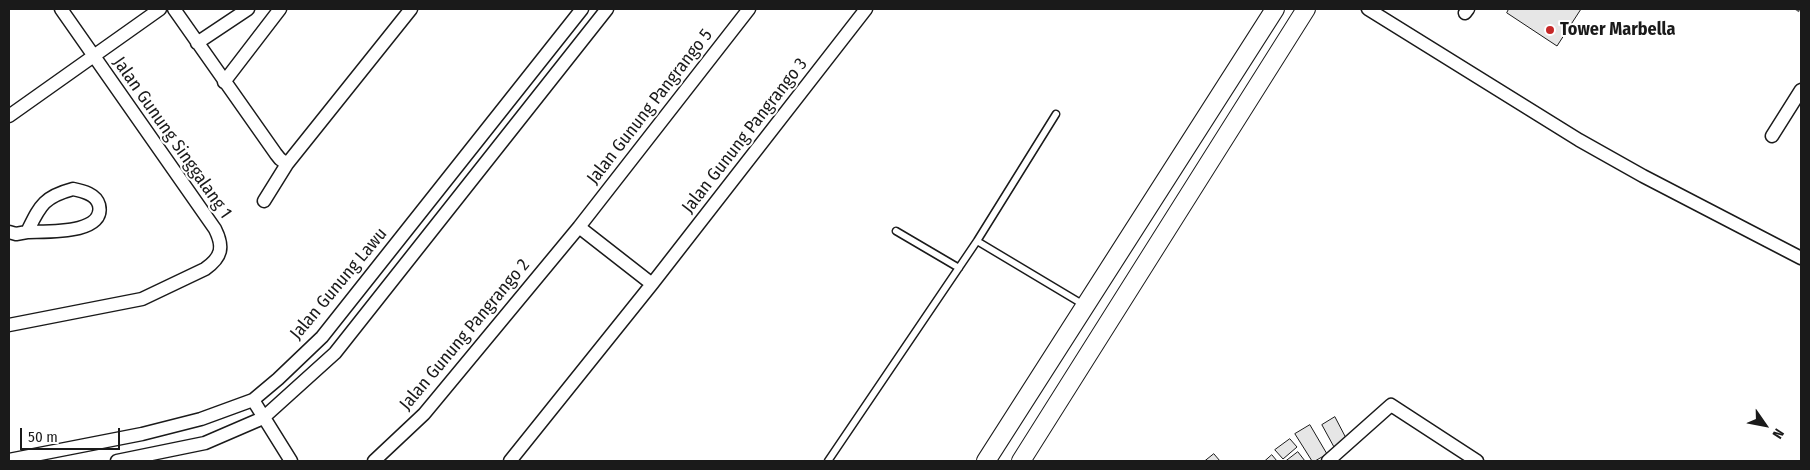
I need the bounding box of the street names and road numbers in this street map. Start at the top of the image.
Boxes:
street label: Jalan Gunung Pangrango 5 [583,25,717,189]
street label: Jalan Gunung Singgalang 1 [108,53,236,223]
street label: Jalan Gunung Pangrango 3 [678,54,812,218]
street label: Jalan Gunung Lawu [286,224,392,344]
street label: Jalan Gunung Pangrango 2 [395,255,535,415]

